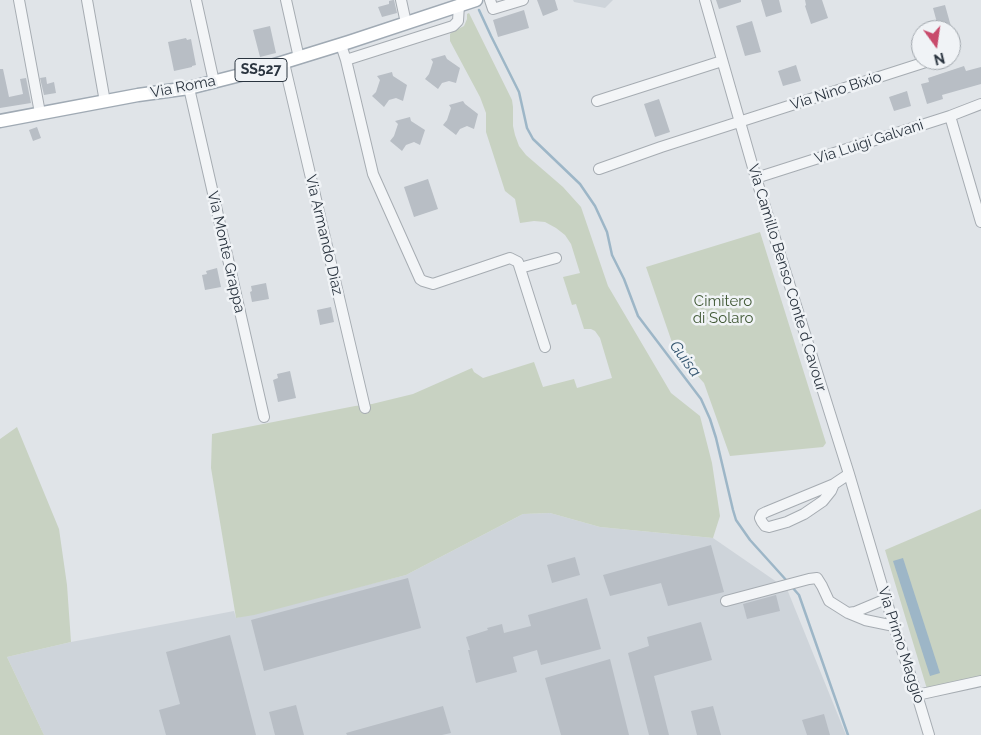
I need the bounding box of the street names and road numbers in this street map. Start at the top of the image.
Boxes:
road number: SS527 [235,58,287,82]
street label: Via Nino Bixio [788,68,884,114]
street label: Via Roma [149,72,217,102]
street label: Via Luigi Galvani [812,116,926,168]
street label: Via Camillo Benso Conte d Cavour [744,162,830,394]
street label: Via Armando Diaz [301,173,347,297]
street label: Via Monte Grappa [203,189,249,315]
street label: Via Primo Maggio [874,584,928,706]

